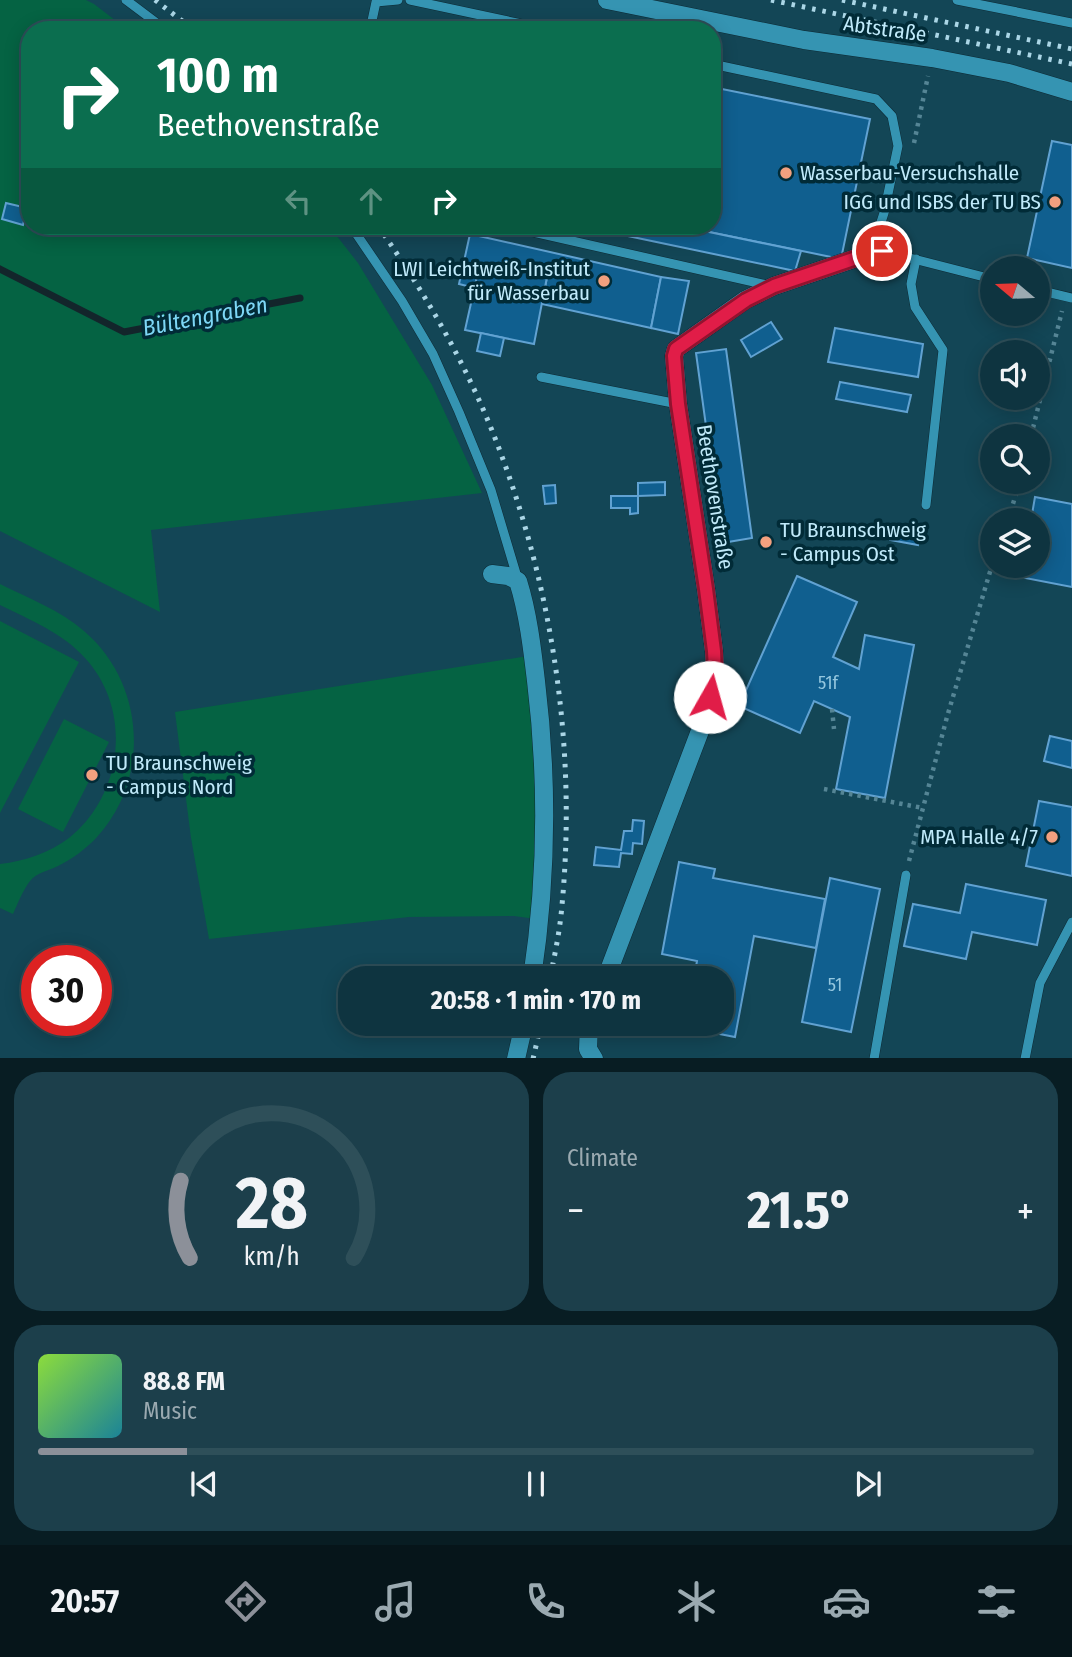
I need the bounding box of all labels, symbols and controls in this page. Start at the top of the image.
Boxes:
street label: Abtstraße [842,10,928,48]
text: 100 m [157,46,279,105]
icon: right [42,49,133,140]
text: Beethovenstraße [157,106,380,144]
place label: Wasserbau-Versuchshalle [800,160,1019,186]
marker: Wasserbau-Versuchshalle [778,165,794,181]
icon: left [279,182,317,220]
icon: ahead [352,182,390,220]
icon: right [425,182,463,220]
place label: IGG und ISBS der TU BS [844,189,1041,215]
marker: IGG und ISBS der TU BS [1047,194,1063,210]
pin [852,221,912,281]
icon: arrive [863,232,901,270]
place label: LWI Leichtweiß-Institut für Wasserbau [393,256,590,306]
north arrow [980,256,1050,326]
map controls [980,256,1050,578]
marker: LWI Leichtweiß-Institut für Wasserbau [596,273,612,289]
water label: Bültengraben [140,290,270,342]
button: sound [980,340,1050,410]
street label: Beethovenstraße [691,423,739,571]
button: search [980,424,1050,494]
button: layers [980,508,1050,578]
place label: TU Braunschweig - Campus Ost [780,517,926,567]
marker: TU Braunschweig - Campus Ost [758,534,774,550]
position arrow [673,660,747,734]
house number: 51f [818,672,839,694]
place label: TU Braunschweig - Campus Nord [106,750,252,800]
marker: TU Braunschweig - Campus Nord [84,767,100,783]
place label: MPA Halle 4/7 [920,824,1038,850]
marker: MPA Halle 4/7 [1044,829,1060,845]
speed limit sign: 30 [21,945,112,1036]
house number: 51 [828,974,842,996]
text: 20:58 · 1 min · 170 m [431,985,641,1016]
text: Climate [567,1144,638,1172]
text: 28 [234,1160,308,1247]
text: 21.5° [747,1179,854,1242]
text: − [567,1188,584,1234]
text: + [1017,1188,1034,1234]
text: km/h [244,1241,299,1271]
text: 88.8 FM [143,1366,225,1397]
text: Music [143,1397,197,1425]
icon: previous [185,1465,223,1503]
icon: pause [517,1465,555,1503]
icon: next [849,1465,887,1503]
icon: directions [221,1577,270,1626]
icon: music [371,1577,420,1626]
icon: phone [521,1577,570,1626]
icon: climate [672,1577,721,1626]
icon: car [822,1577,871,1626]
icon: filters [972,1577,1021,1626]
text: 20:57 [51,1582,119,1620]

